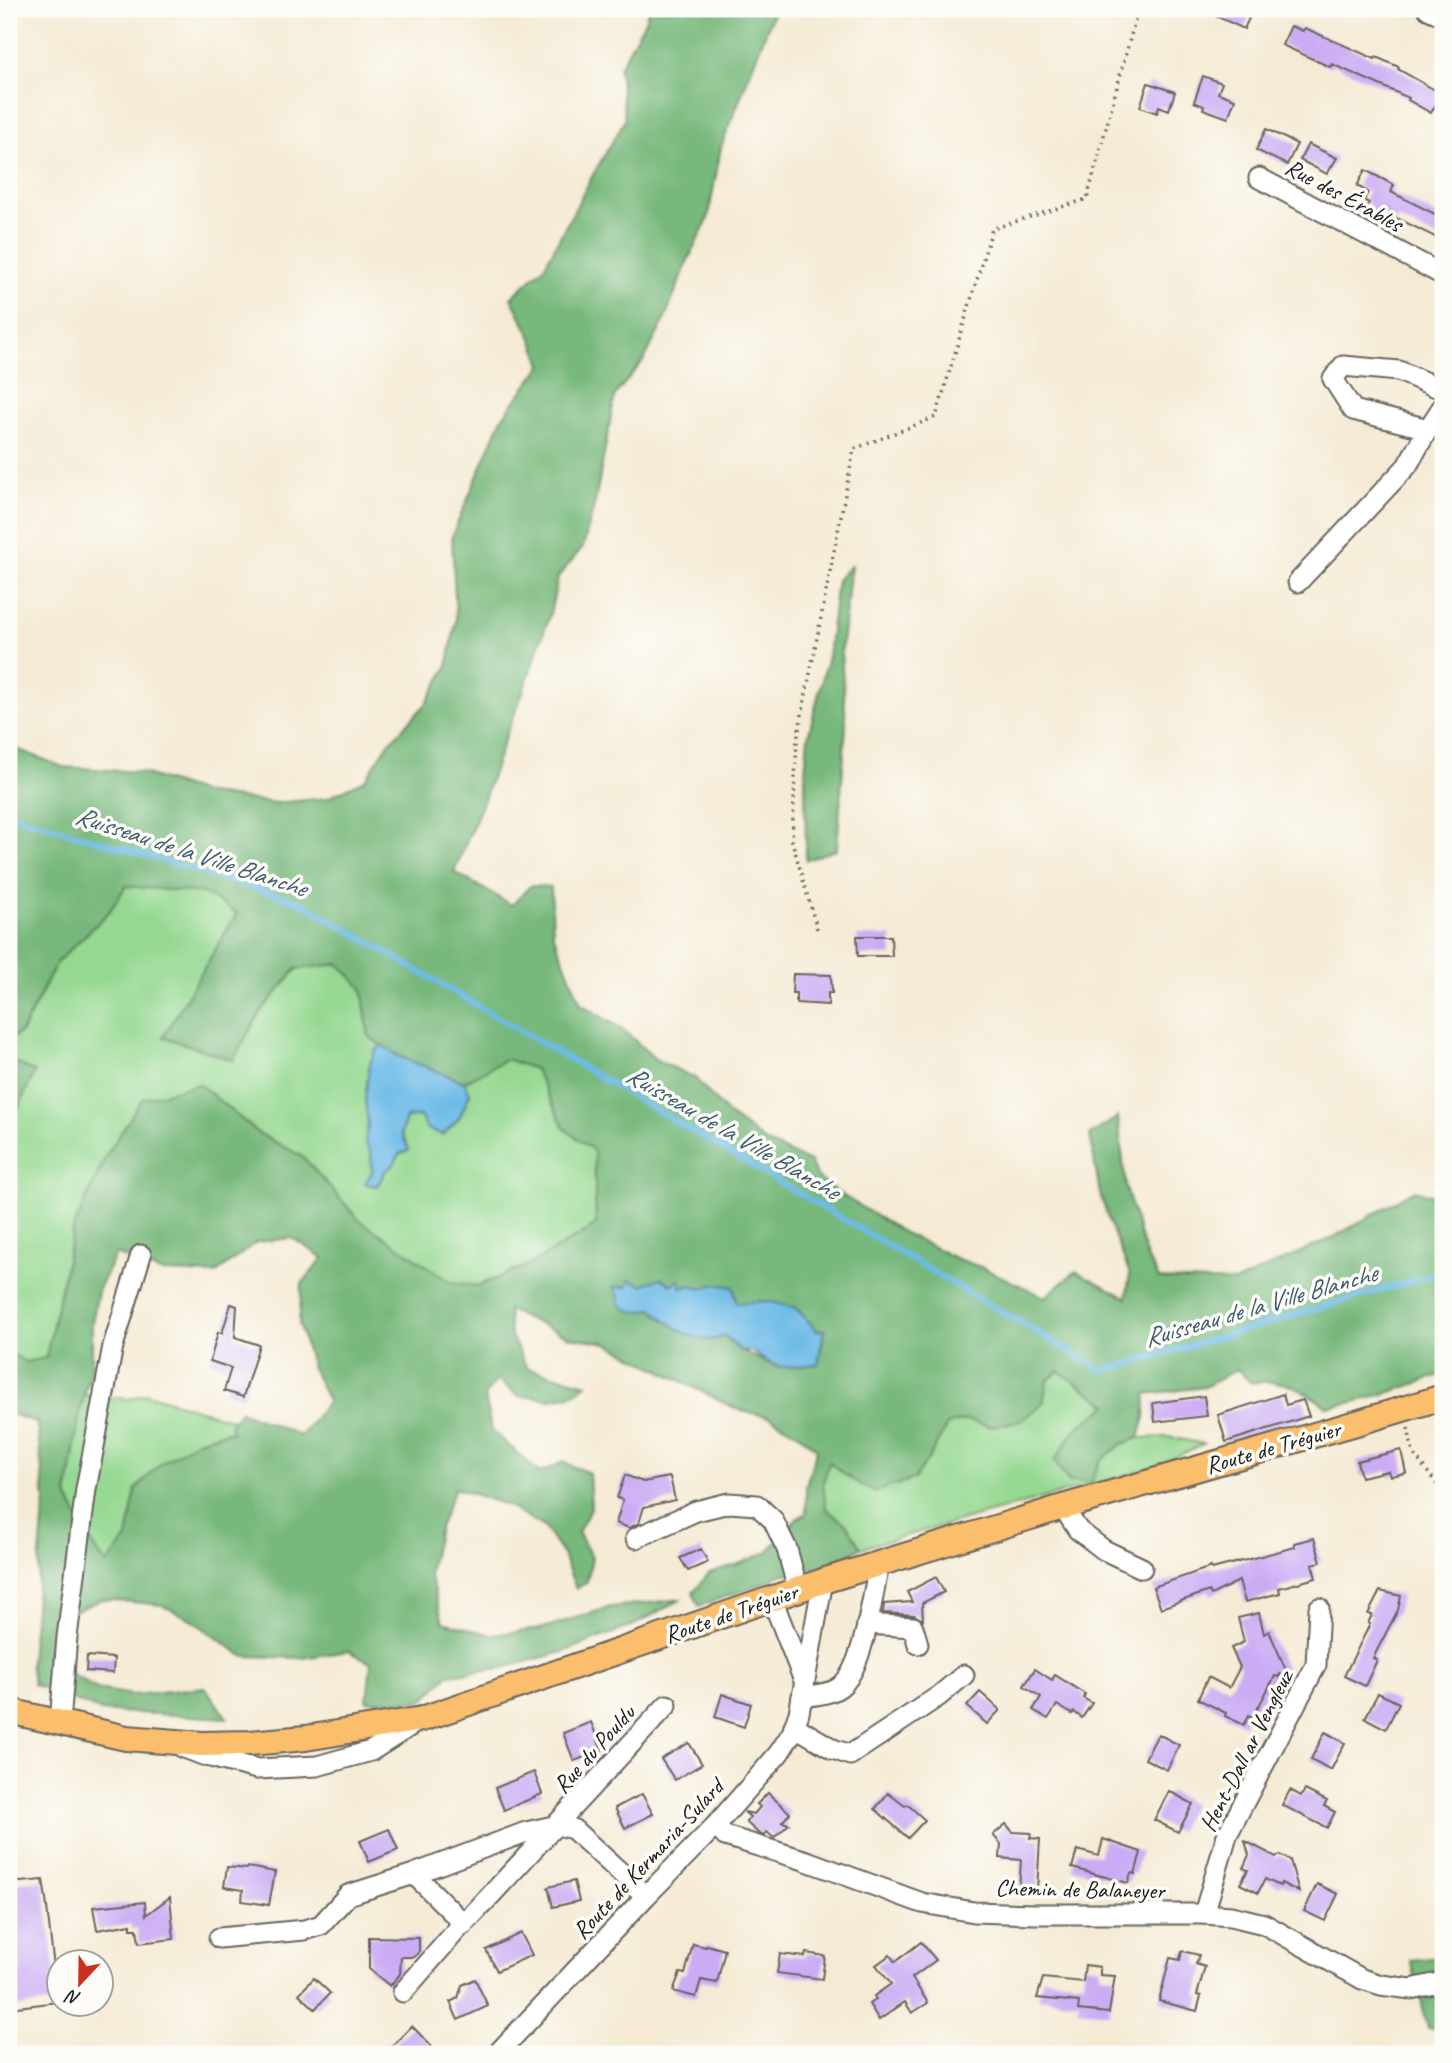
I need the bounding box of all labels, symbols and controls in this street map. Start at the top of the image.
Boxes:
street label: Rue des Érables [1280,152,1410,240]
water label: Ruisseau de la Ville Blanche [72,799,314,905]
water label: Ruisseau de la Ville Blanche [620,1058,848,1209]
water label: Ruisseau de la Ville Blanche [1140,1256,1384,1354]
street label: Route de Tréguier [1202,1413,1346,1481]
street label: Route de Tréguier [660,1575,804,1650]
street label: Hent-Dall ar Vengleuz [1193,1663,1301,1837]
street label: Rue du Pouldu [546,1697,643,1800]
street label: Route de Kermaria-Sulard [566,1770,732,1945]
street label: Chemin de Balaneyer [995,1873,1167,1906]
north arrow [46,1948,116,2018]
text: N [61,1983,84,2011]

